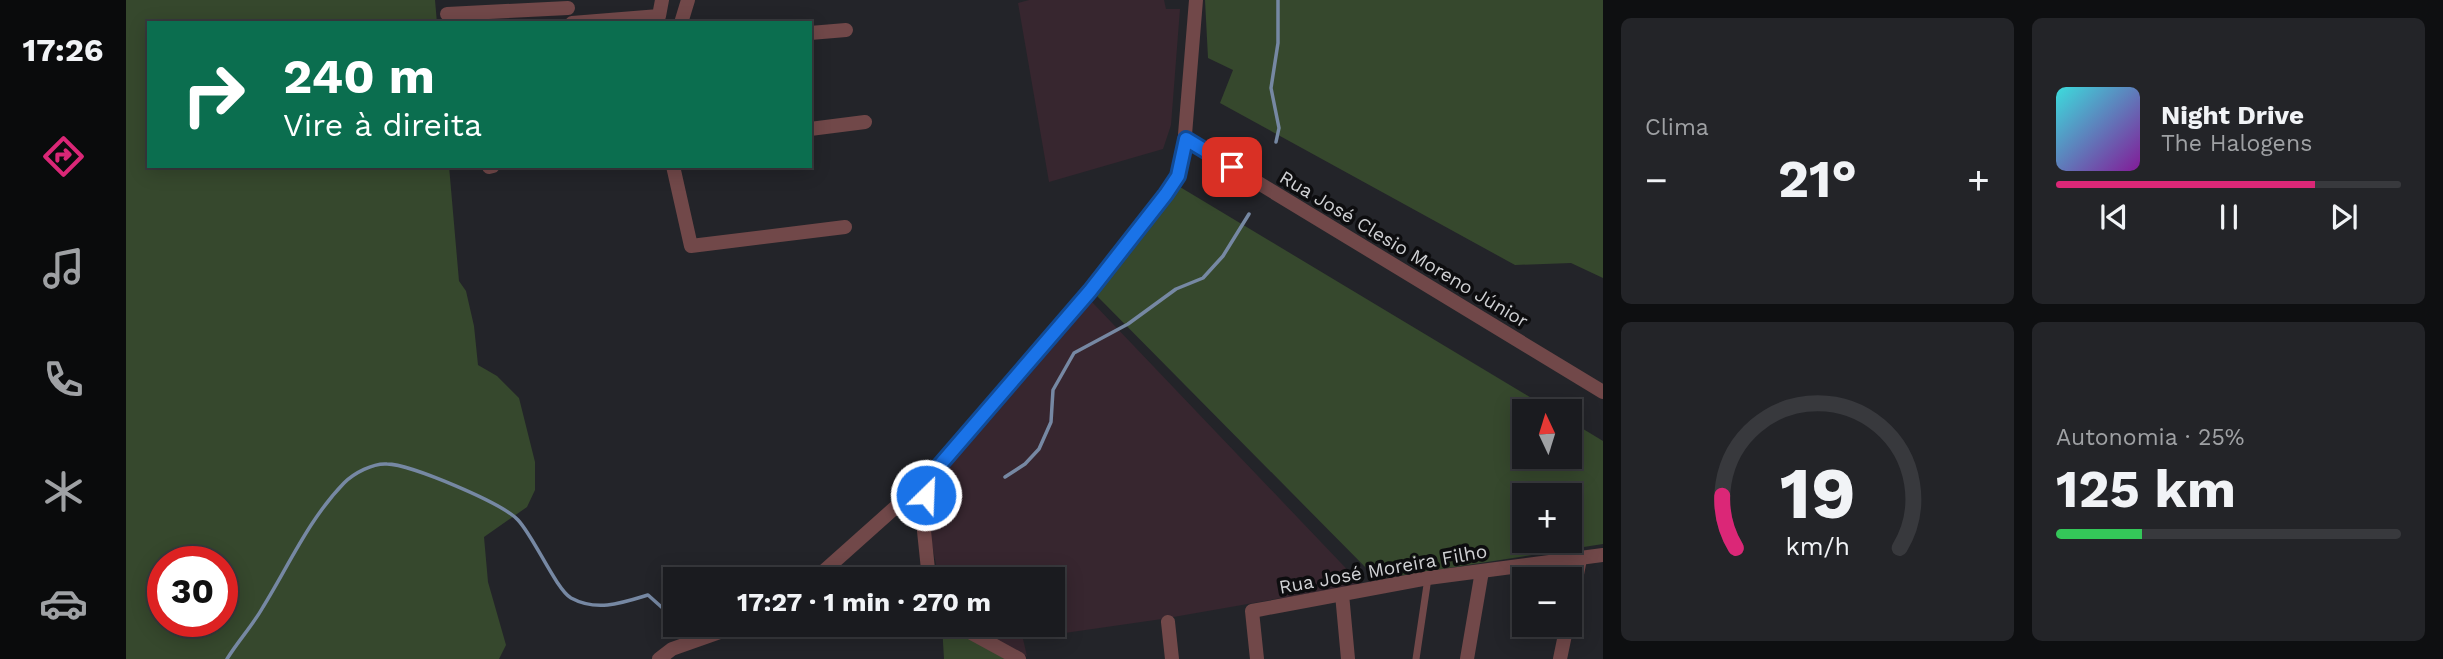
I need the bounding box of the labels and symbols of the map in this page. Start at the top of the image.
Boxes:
pin [1202,137,1262,197]
street label: Rua José Clesio Moreno Júnior [1275,165,1533,333]
north arrow [1512,399,1582,469]
position arrow [889,458,963,532]
street label: Rua José Moreira Filho [1277,539,1489,599]
speed limit sign: 30 [147,546,238,637]

